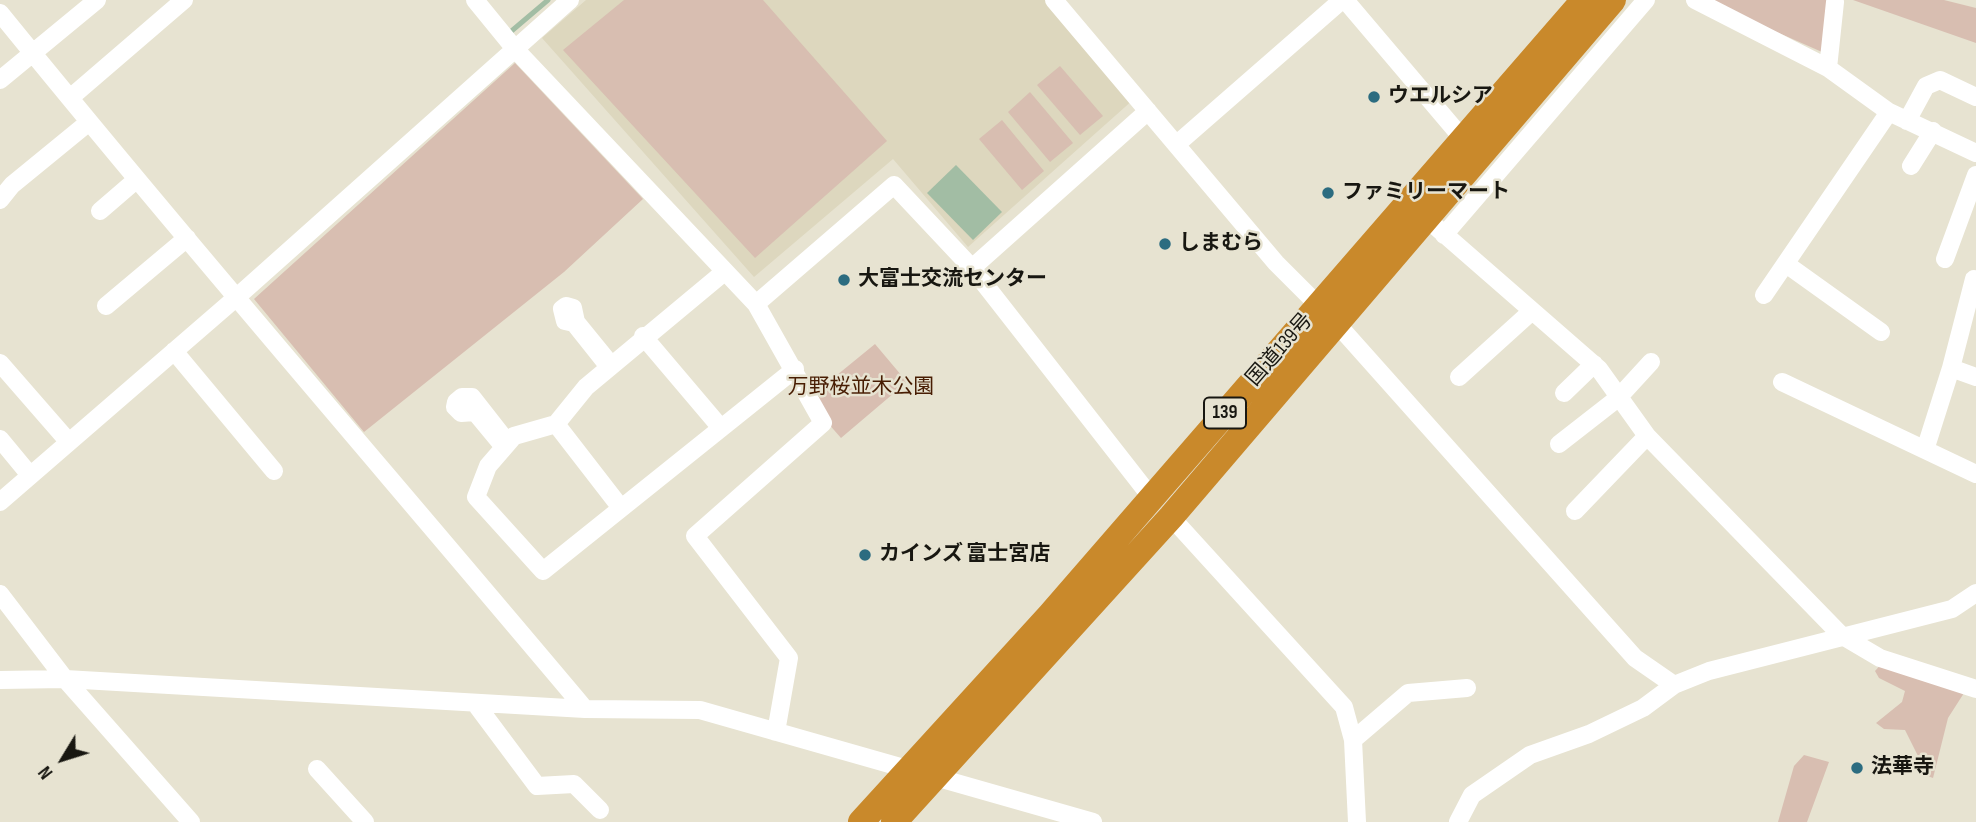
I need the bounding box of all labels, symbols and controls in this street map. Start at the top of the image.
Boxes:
place label: ウエルシア [1388,84,1493,110]
marker: ウエルシア [1366,89,1382,105]
place label: ファミリーマート [1342,180,1510,206]
marker: ファミリーマート [1320,185,1336,201]
place label: しまむら [1179,231,1263,257]
marker: しまむら [1157,236,1173,252]
place label: 大富士交流センター [858,267,1047,293]
marker: 大富士交流センター [836,272,852,288]
street label: 国道139号 [1241,308,1319,392]
park label: 万野桜並木公園 [788,375,934,401]
road number: 139 [1204,398,1246,428]
place label: カインズ 富士宮店 [879,542,1050,568]
marker: カインズ 富士宮店 [857,547,873,563]
north arrow [28,724,98,794]
place label: 法華寺 [1871,755,1934,781]
marker: 法華寺 [1849,760,1865,776]
text: N [34,761,58,783]

